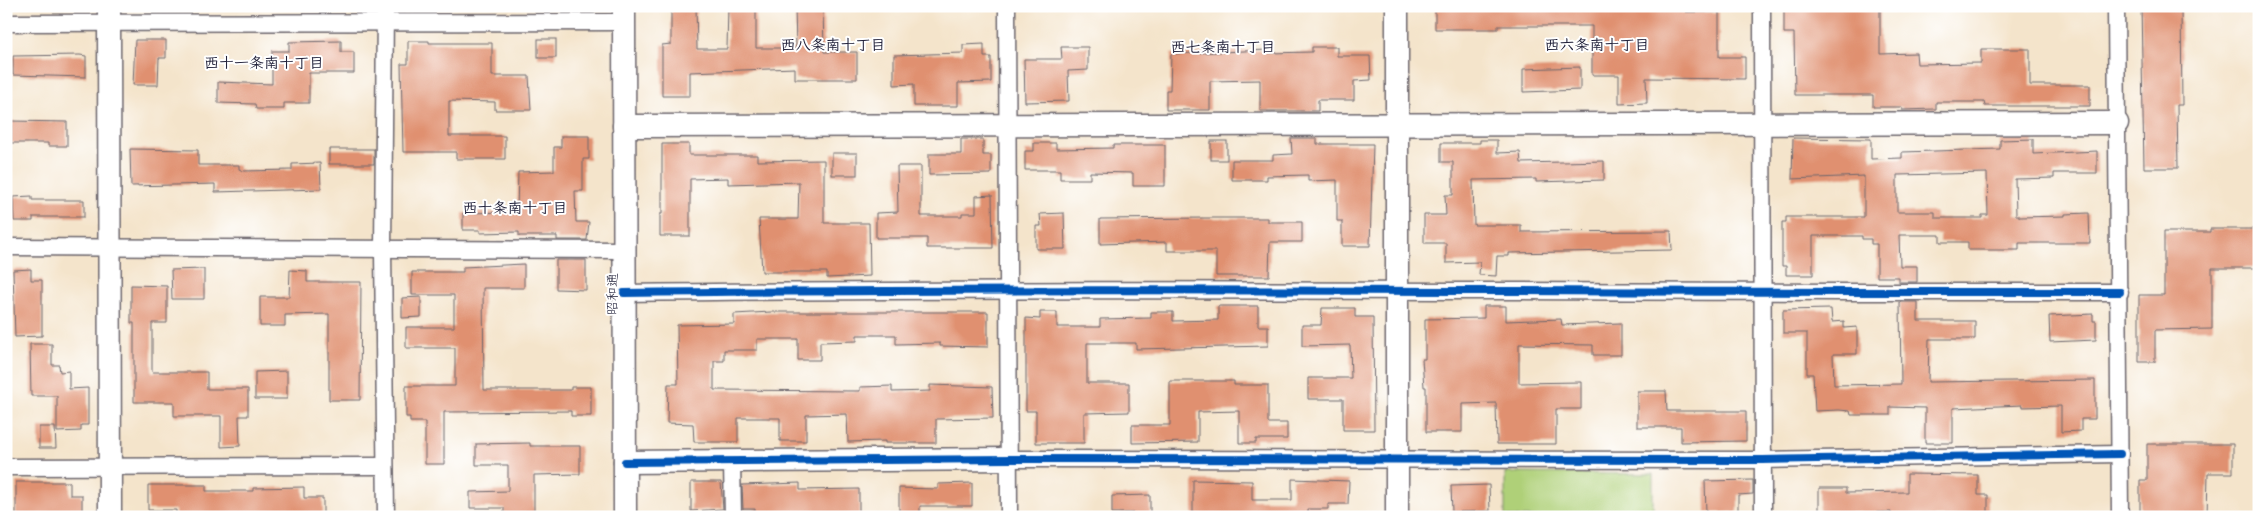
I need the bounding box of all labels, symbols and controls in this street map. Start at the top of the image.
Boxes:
district label: 西八条南十丁目 [780,34,886,54]
district label: 西六条南十丁目 [1544,34,1650,54]
district label: 西七条南十丁目 [1170,36,1276,56]
district label: 西十一条南十丁目 [204,52,324,72]
district label: 西十条南十丁目 [462,197,568,217]
street label: 昭和通 [602,273,621,315]

